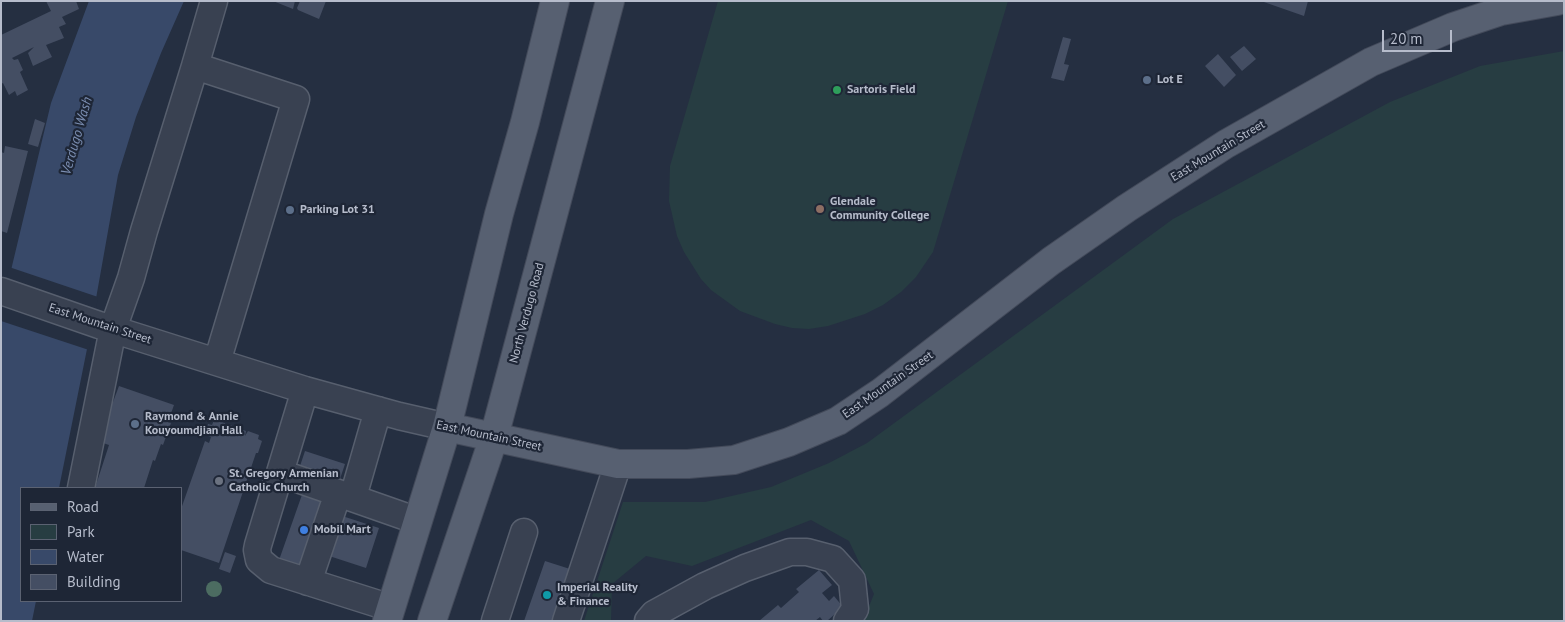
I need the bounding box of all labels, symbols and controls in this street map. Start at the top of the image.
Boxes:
scale bar [1385,20,1455,52]
text: 20 m [1390,29,1423,48]
place label: Lot E [1157,73,1183,87]
marker: Lot E [1141,74,1153,86]
place label: Sartoris Field [847,83,915,97]
marker: Sartoris Field [831,84,843,96]
water label: Verdugo Wash [58,95,96,177]
street label: East Mountain Street [1168,117,1268,185]
place label: Glendale Community College [830,195,929,223]
place label: Parking Lot 31 [300,203,375,217]
marker: Glendale Community College [814,203,826,215]
marker: Parking Lot 31 [284,204,296,216]
street label: North Verdugo Road [507,261,547,365]
street label: East Mountain Street [47,301,153,347]
street label: East Mountain Street [840,348,936,422]
place label: Raymond & Annie Kouyoumdjian Hall [145,410,242,438]
marker: Raymond & Annie Kouyoumdjian Hall [129,418,141,430]
street label: East Mountain Street [435,418,543,454]
place label: St. Gregory Armenian Catholic Church [229,467,338,495]
marker: St. Gregory Armenian Catholic Church [213,475,225,487]
legend [20,487,182,602]
text: Road [67,497,99,516]
text: Park [67,522,95,541]
place label: Mobil Mart [314,523,371,537]
marker: Mobil Mart [298,524,310,536]
text: Water [67,547,104,566]
text: Building [67,572,121,591]
place label: Imperial Reality & Finance [557,581,638,609]
marker: Imperial Reality & Finance [541,589,553,601]

